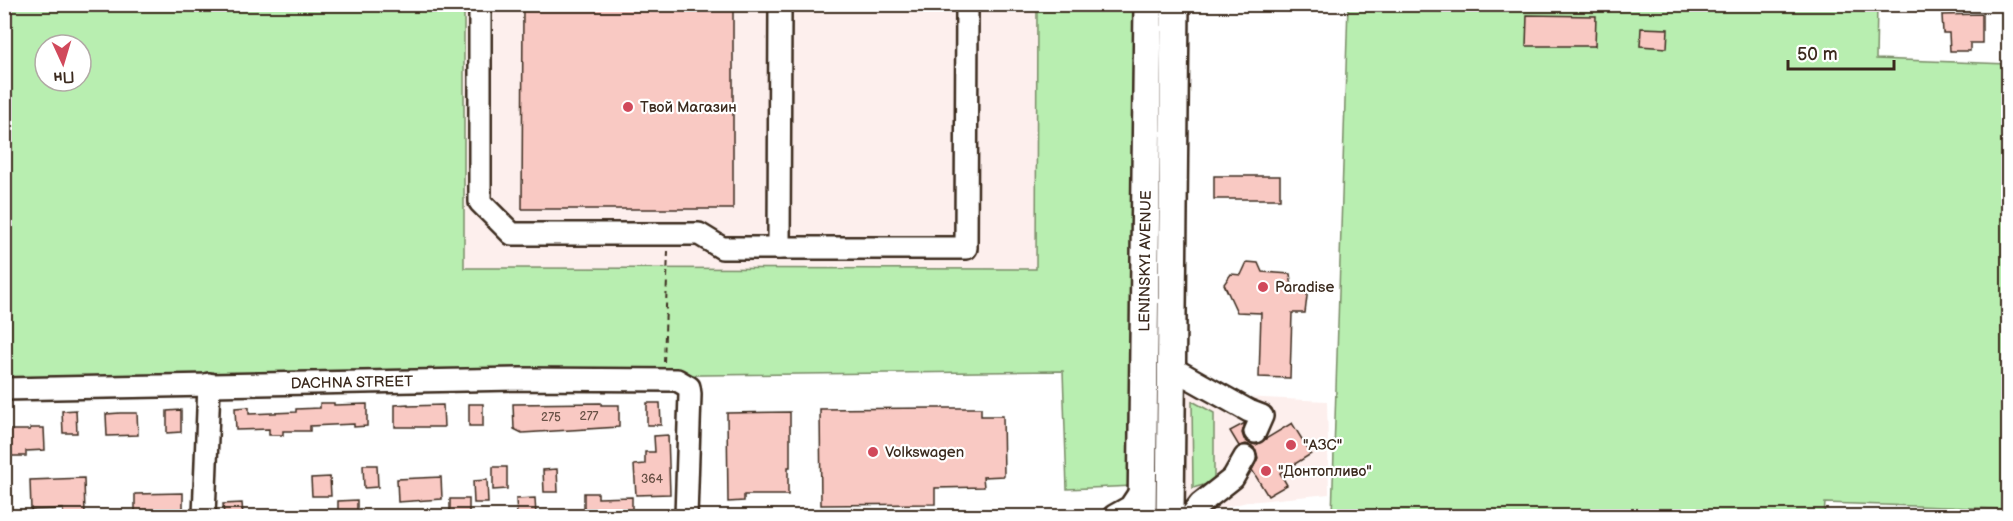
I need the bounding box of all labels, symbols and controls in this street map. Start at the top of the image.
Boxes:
north arrow [33,33,93,93]
scale bar [1788,33,1894,71]
text: 50 m [1797,44,1838,65]
text: Пн [53,66,75,87]
place label: Твой Магазин [640,98,737,117]
marker: Твой Магазин [621,100,635,114]
street label: LENINSKYI AVENUE [1135,190,1155,332]
place label: Paradise [1275,278,1334,297]
marker: Paradise [1256,280,1270,294]
street label: DACHNA STREET [291,372,413,393]
house number: 277 [580,409,599,424]
house number: 275 [541,410,561,425]
place label: "АЗС" [1303,436,1342,455]
marker: "АЗС" [1284,438,1298,452]
place label: Volkswagen [885,443,964,462]
marker: Volkswagen [866,445,880,459]
place label: "Донтопливо" [1278,462,1372,481]
marker: "Донтопливо" [1259,464,1273,478]
house number: 364 [641,472,664,487]

